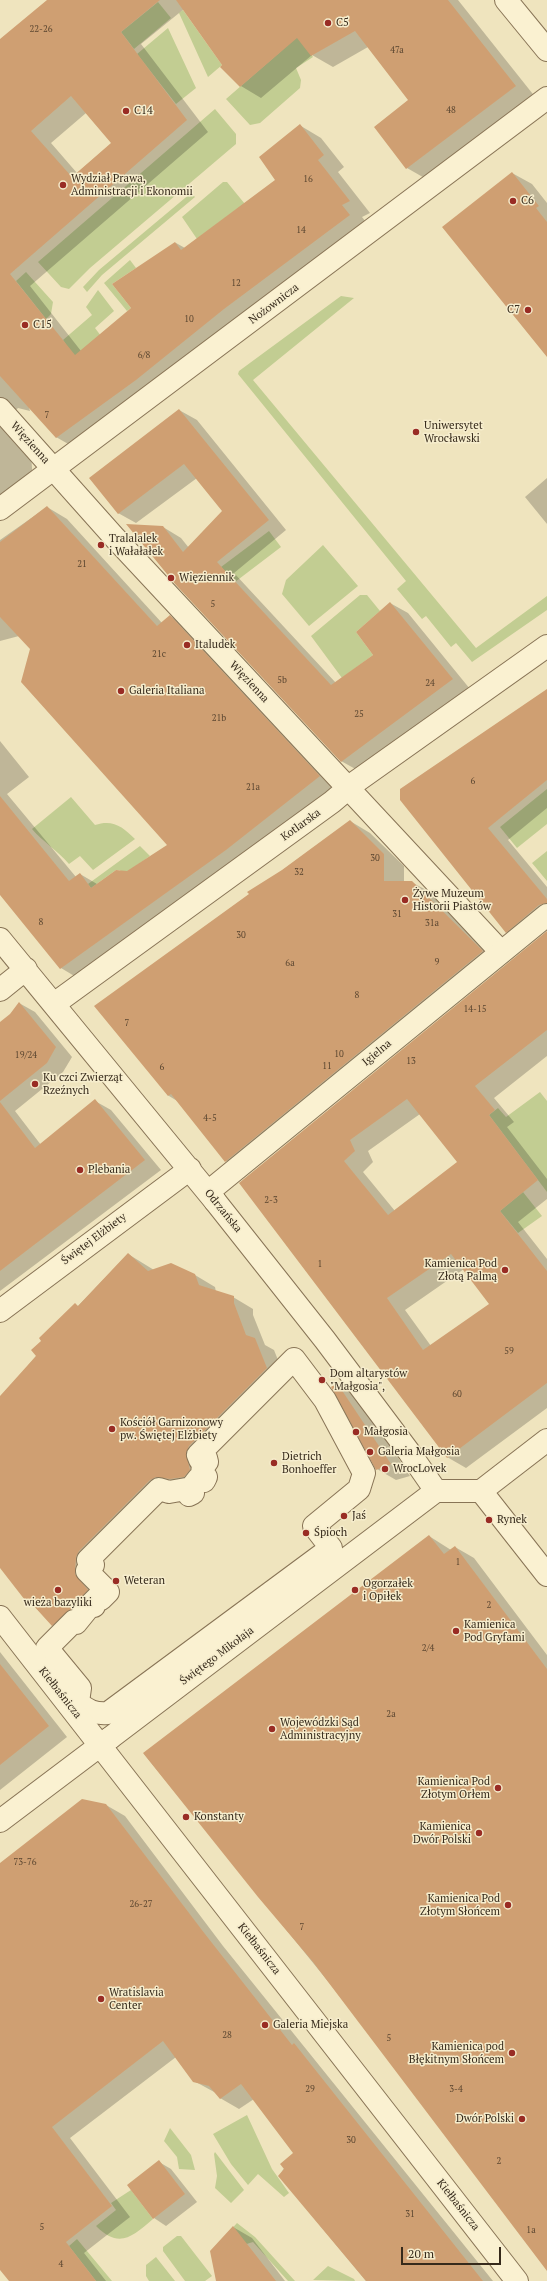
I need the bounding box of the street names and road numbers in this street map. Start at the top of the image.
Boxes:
street label: Nożownicza [247,281,301,327]
street label: Więzienna [8,419,52,467]
street label: Więzienna [226,659,272,705]
street label: Kotlarska [279,806,323,844]
street label: Igielna [360,1037,394,1069]
street label: Odrzańska [202,1187,244,1235]
street label: Świętej Elżbiety [59,1210,129,1268]
street label: Świętego Mikołaja [177,1624,257,1688]
street label: Kiełbaśnicza [36,1665,84,1721]
street label: Kiełbaśnicza [235,1921,283,1977]
street label: Kiełbaśnicza [434,2177,482,2233]

